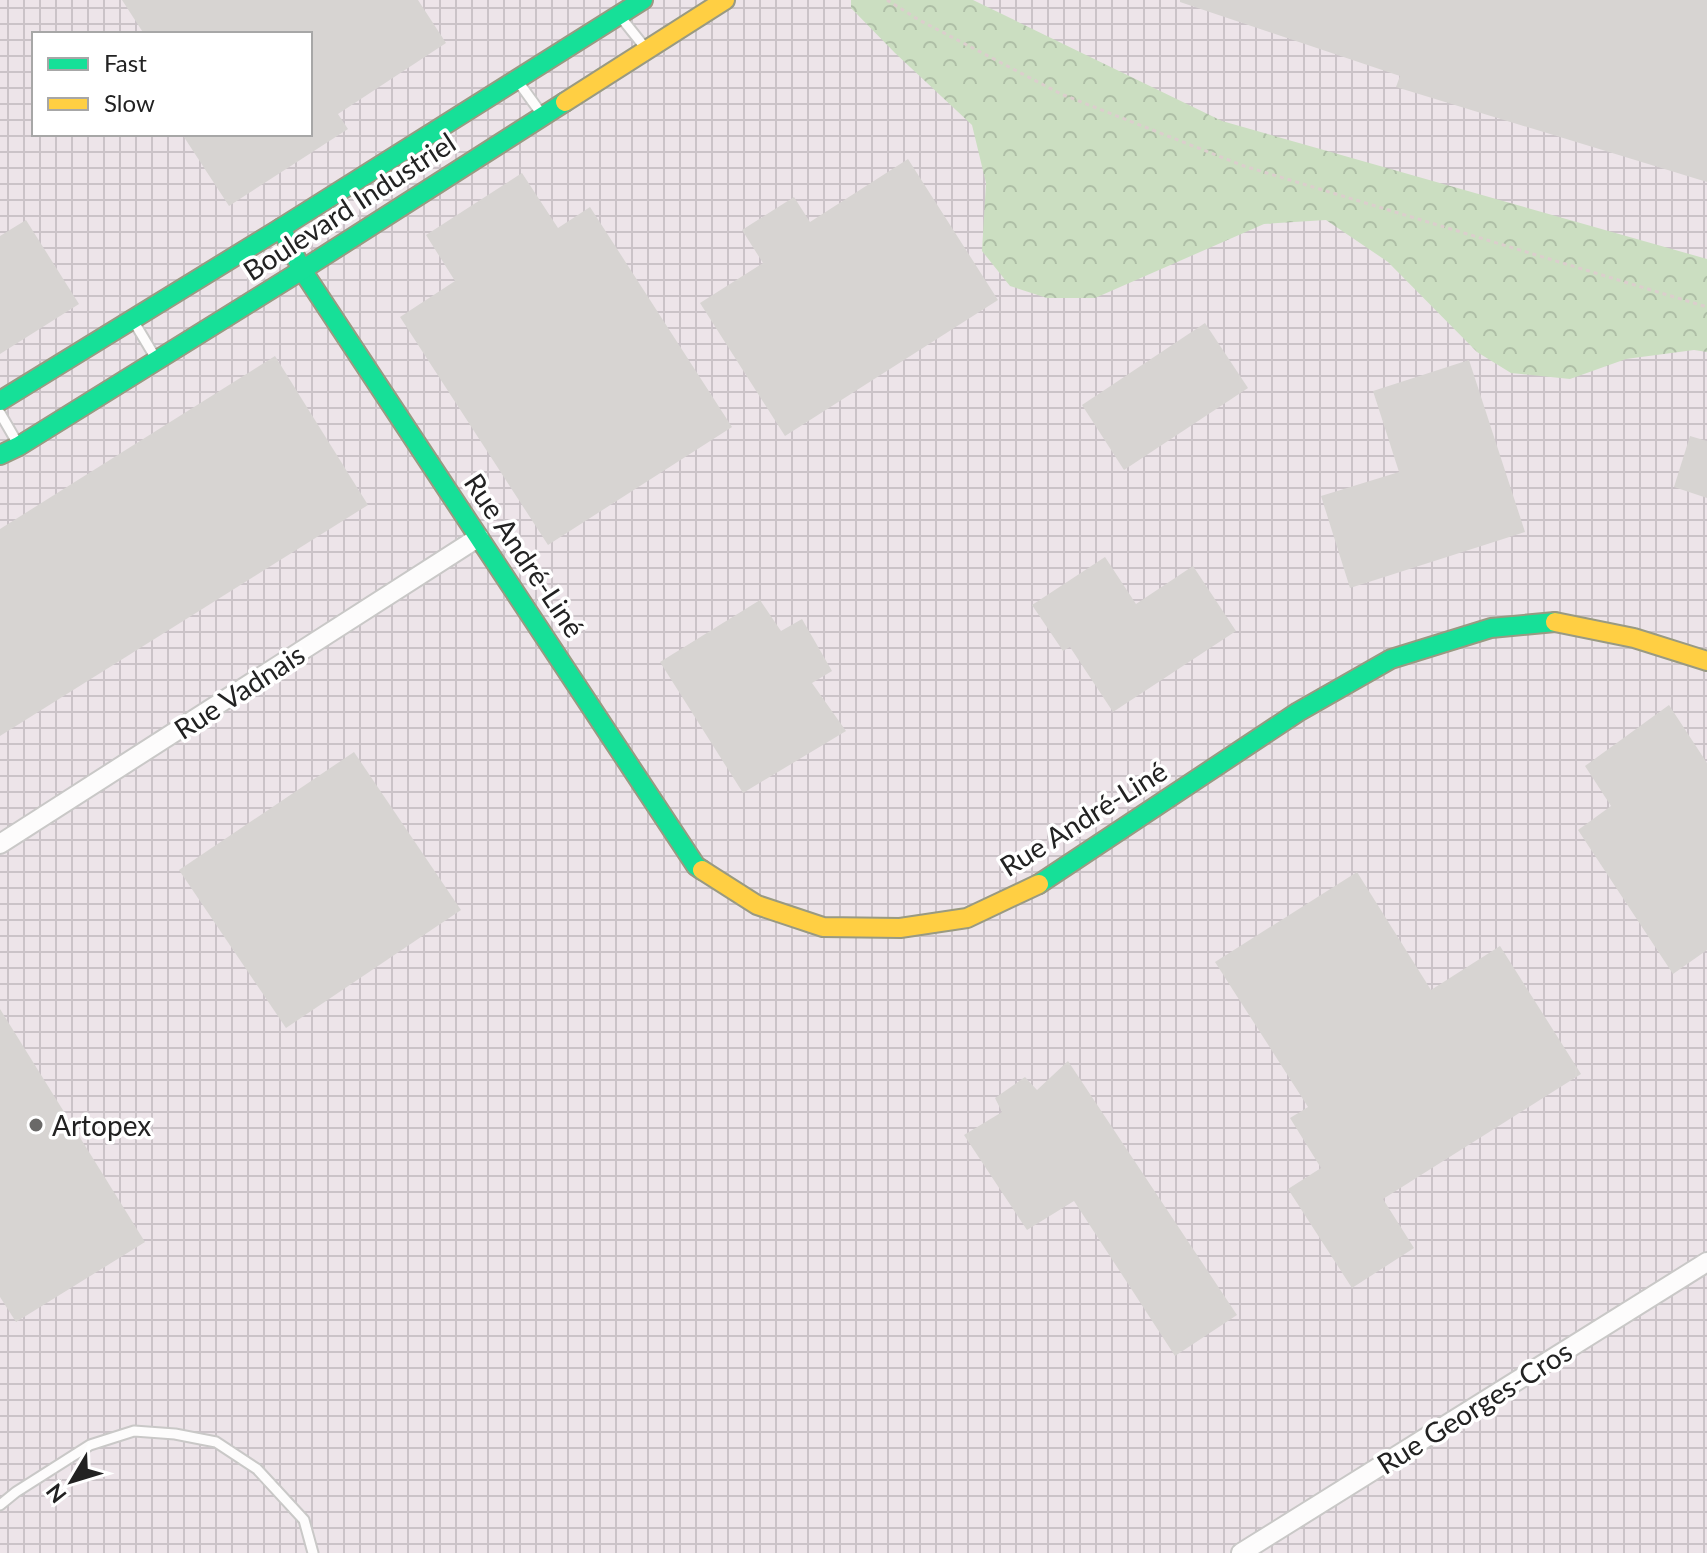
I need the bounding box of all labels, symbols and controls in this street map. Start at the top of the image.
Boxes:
legend [32,32,312,136]
text: Fast [104,48,147,77]
text: Slow [104,88,155,117]
street label: Boulevard Industriel [237,125,461,287]
street label: Rue André-Liné [458,467,592,643]
street label: Rue Vadnais [168,636,310,746]
street label: Rue André-Liné [993,753,1173,883]
place label: Artopex [52,1108,151,1142]
marker: Artopex [27,1116,45,1134]
street label: Rue Georges-Cros [1370,1333,1578,1481]
north arrow [32,1441,112,1521]
text: N [40,1479,72,1509]

